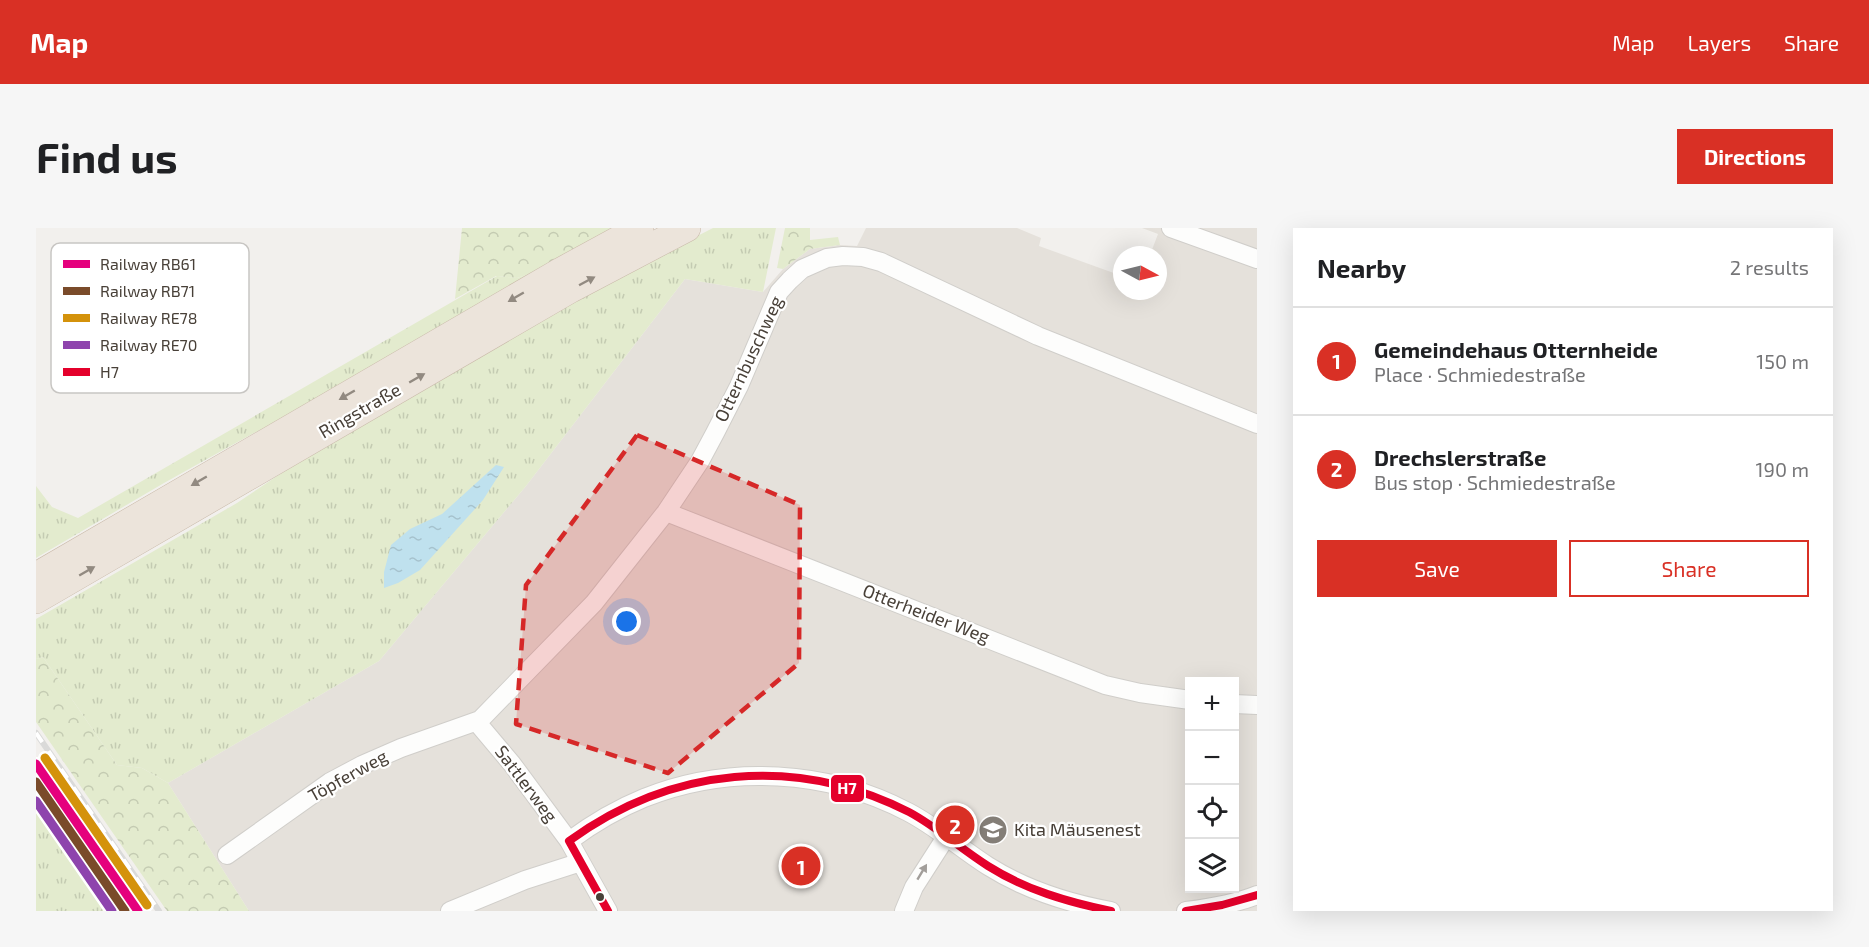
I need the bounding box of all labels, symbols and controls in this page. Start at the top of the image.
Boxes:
text: Map [30,25,88,59]
text: Map [1612,30,1654,55]
text: Layers [1687,30,1751,55]
text: Share [1784,30,1839,55]
button: Directions [1677,129,1833,184]
text: Find us [36,131,178,181]
legend [51,243,249,393]
north arrow [1113,246,1167,300]
text: Nearby [1317,252,1406,283]
text: Railway RB61 [100,254,196,273]
text: 2 results [1730,255,1809,279]
one-way arrow [578,276,595,286]
text: Railway RB71 [100,281,195,300]
one-way arrow [507,292,524,302]
street label: Otternbuschweg [709,292,787,425]
text: Railway RE78 [100,308,198,327]
text: Railway RE70 [100,335,197,354]
text: Gemeindehaus Otternheide [1374,336,1658,362]
text: 1 [1332,349,1341,373]
text: 150 m [1756,349,1809,373]
text: H7 [100,362,119,381]
text: Place · Schmiedestraße [1374,362,1586,386]
one-way arrow [409,372,425,383]
street label: Ringstraße [315,378,404,442]
one-way arrow [338,390,355,400]
text: Drechslerstraße [1374,444,1546,470]
text: 2 [1331,457,1342,481]
text: 190 m [1756,457,1809,481]
text: Bus stop · Schmiedestraße [1374,470,1616,494]
one-way arrow [190,476,207,486]
button: Save [1317,540,1557,597]
button: Share [1569,540,1809,597]
one-way arrow [78,566,95,576]
street label: Otterheider Weg [860,579,993,647]
your location [612,607,641,636]
map controls [1185,677,1239,893]
button: + [1185,677,1239,731]
button: − [1185,731,1239,785]
street label: Sattlerweg [491,741,563,826]
street label: Töpferweg [304,744,391,806]
line badge: H7 [830,774,865,803]
text: H7 [837,778,857,797]
button: locate [1185,785,1239,839]
pin: 2 [936,802,974,848]
school or university icon: Kita Mäusenest [977,814,1009,846]
place label: Kita Mäusenest [1014,818,1141,840]
button: layers [1185,839,1239,893]
pin: 1 [782,844,820,888]
one-way arrow [917,864,928,880]
unlabelled marker [594,891,606,903]

